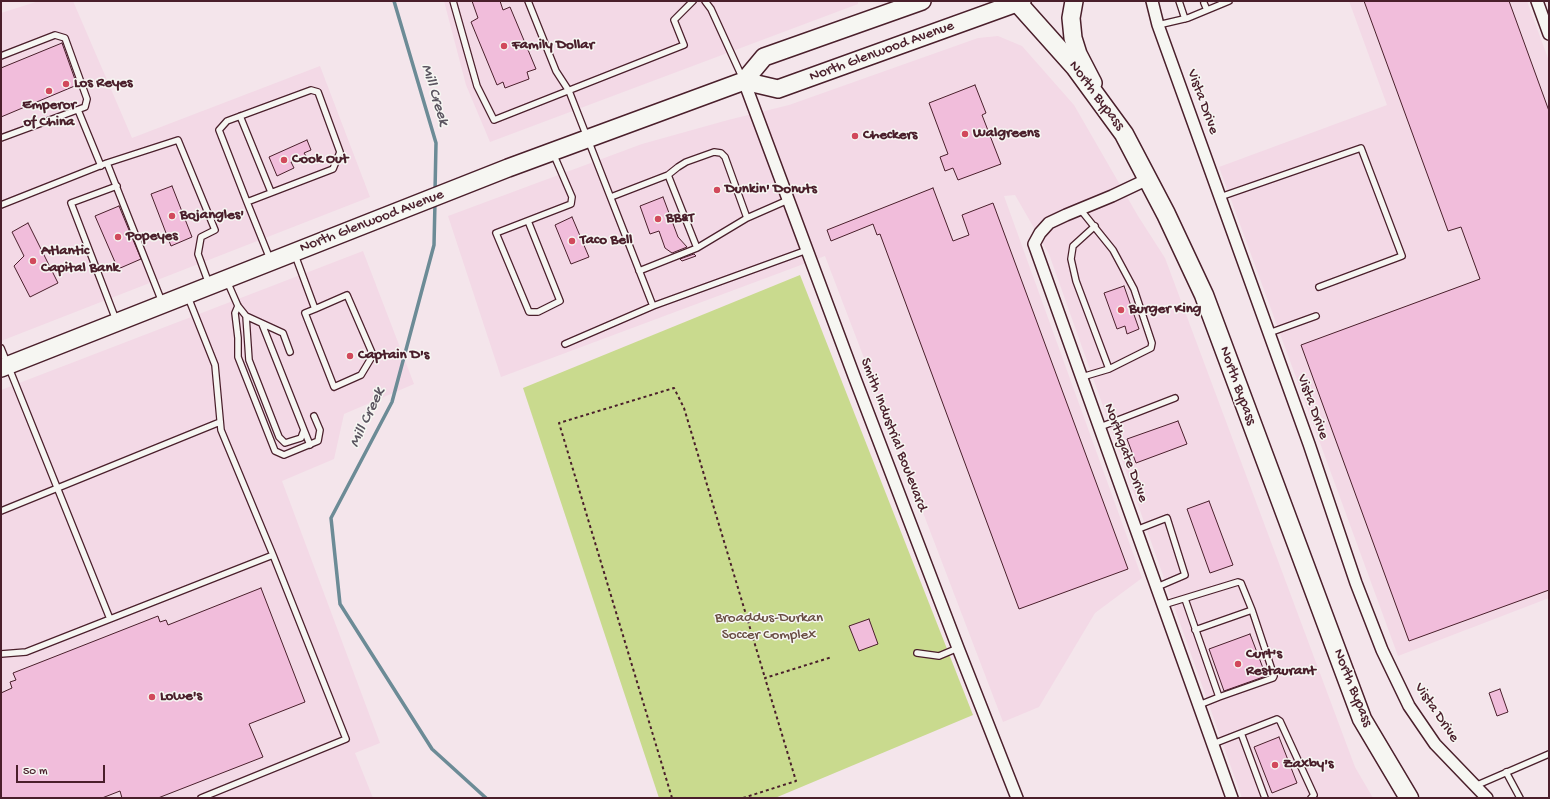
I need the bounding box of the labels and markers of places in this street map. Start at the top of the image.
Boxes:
place label: Family Dollar [512,37,594,55]
marker: Family Dollar [499,41,509,51]
place label: Los Reyes [74,75,133,93]
marker: Los Reyes [61,79,71,89]
marker: Emperor of China [44,86,54,96]
place label: Emperor of China [22,97,76,132]
place label: Walgreens [973,125,1039,143]
place label: Checkers [863,127,917,145]
marker: Walgreens [960,129,970,139]
marker: Checkers [850,131,860,141]
place label: Cook Out [292,151,348,169]
marker: Cook Out [279,155,289,165]
place label: Dunkin' Donuts [725,181,817,199]
marker: Dunkin' Donuts [712,185,722,195]
place label: Bojangles' [180,207,244,225]
place label: BB&T [666,210,694,228]
marker: Bojangles' [167,211,177,221]
marker: BB&T [653,214,663,224]
place label: Popeyes [126,228,178,246]
marker: Popeyes [113,232,123,242]
place label: Taco Bell [580,232,633,250]
marker: Taco Bell [567,236,577,246]
place label: Atlantic Capital Bank [41,243,119,278]
marker: Atlantic Capital Bank [28,256,38,266]
place label: Burger King [1129,301,1201,319]
marker: Burger King [1116,305,1126,315]
place label: Captain D's [358,347,429,365]
marker: Captain D's [345,351,355,361]
place label: Curt's Restaurant [1246,646,1315,681]
marker: Curt's Restaurant [1233,659,1243,669]
place label: Lowe's [160,688,202,706]
marker: Lowe's [147,692,157,702]
place label: Zaxby's [1283,756,1334,774]
marker: Zaxby's [1270,760,1280,770]

